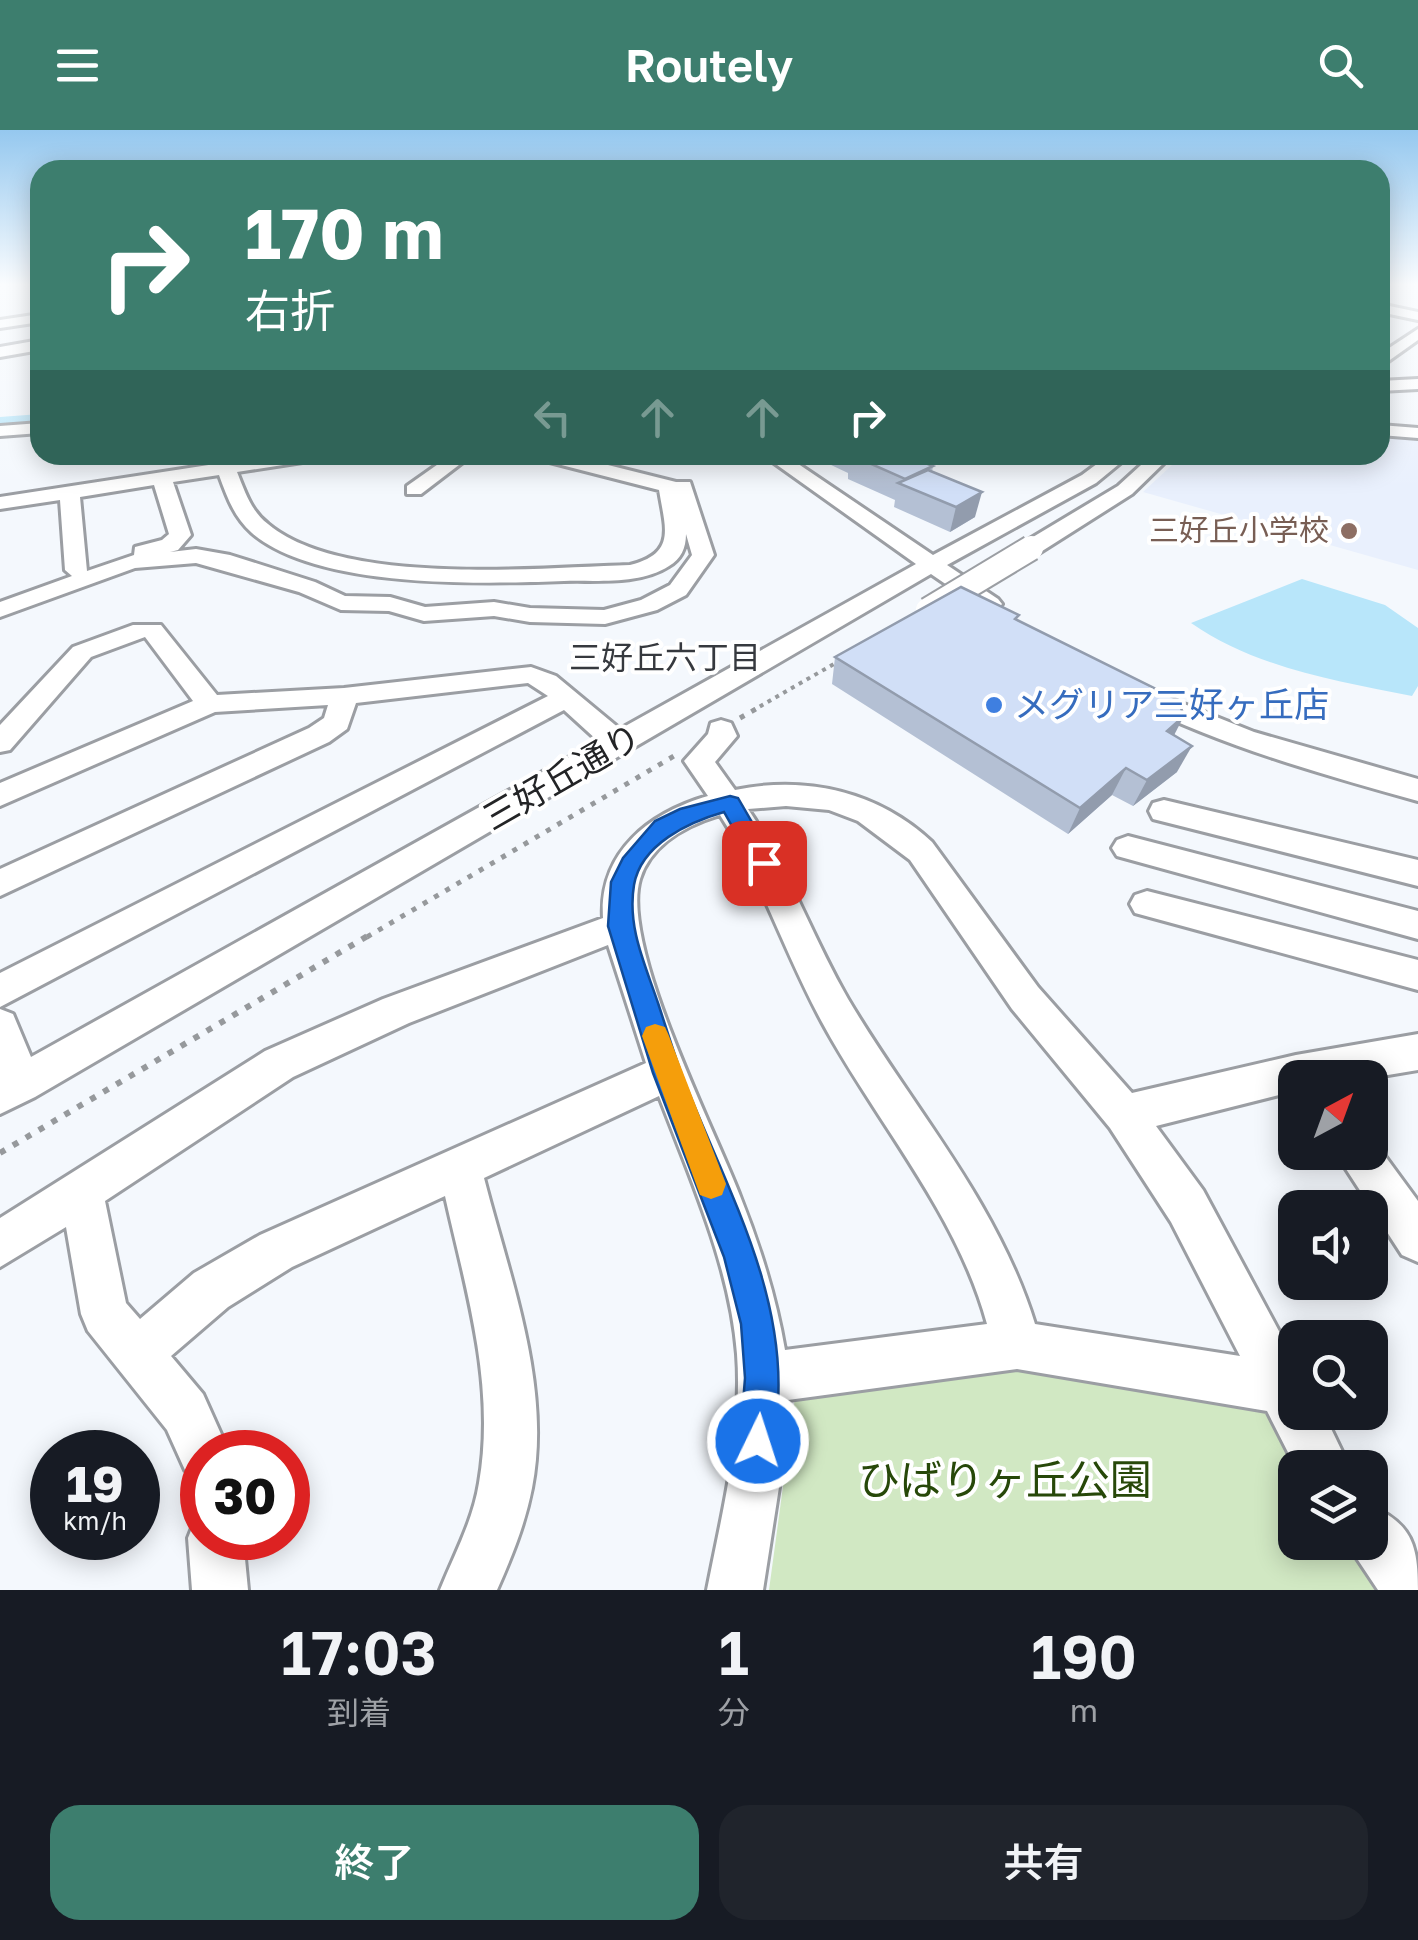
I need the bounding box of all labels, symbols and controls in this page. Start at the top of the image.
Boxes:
icon: menu [50,38,105,93]
text: Routely [625,38,793,92]
icon: search [1313,38,1368,93]
text: 170 m [245,190,443,274]
icon: right [80,200,210,330]
text: 右折 [245,283,335,337]
icon: left [525,390,580,445]
icon: ahead [630,390,685,445]
icon: ahead [735,390,790,445]
icon: right [840,390,895,445]
place label: 三好丘小学校 [1149,512,1329,548]
marker: 三好丘小学校 [1338,520,1360,542]
district label: 三好丘六丁目 [569,638,761,676]
place label: メグリア三好ヶ丘店 [1014,683,1329,725]
marker: メグリア三好ヶ丘店 [983,694,1005,716]
street label: 三好丘通り [475,714,648,838]
pin [722,821,807,906]
icon: arrive [737,836,792,891]
north arrow [1278,1060,1388,1170]
map controls [1278,1060,1388,1560]
button: sound [1278,1190,1388,1300]
button: search [1278,1320,1388,1430]
position arrow [706,1389,810,1493]
speed limit sign: 30 [180,1430,310,1560]
button: layers [1278,1450,1388,1560]
text: 19 [66,1453,124,1513]
park label: ひばりヶ丘公園 [858,1454,1152,1504]
text: km/h [63,1505,127,1536]
text: 17:03 [281,1616,437,1688]
text: 1 [719,1616,749,1688]
text: 190 [1031,1620,1137,1692]
text: m [1070,1691,1098,1729]
text: 到着 [327,1693,391,1731]
text: 分 [718,1693,750,1731]
button: 終了 [50,1805,699,1920]
button: 共有 [719,1805,1368,1920]

